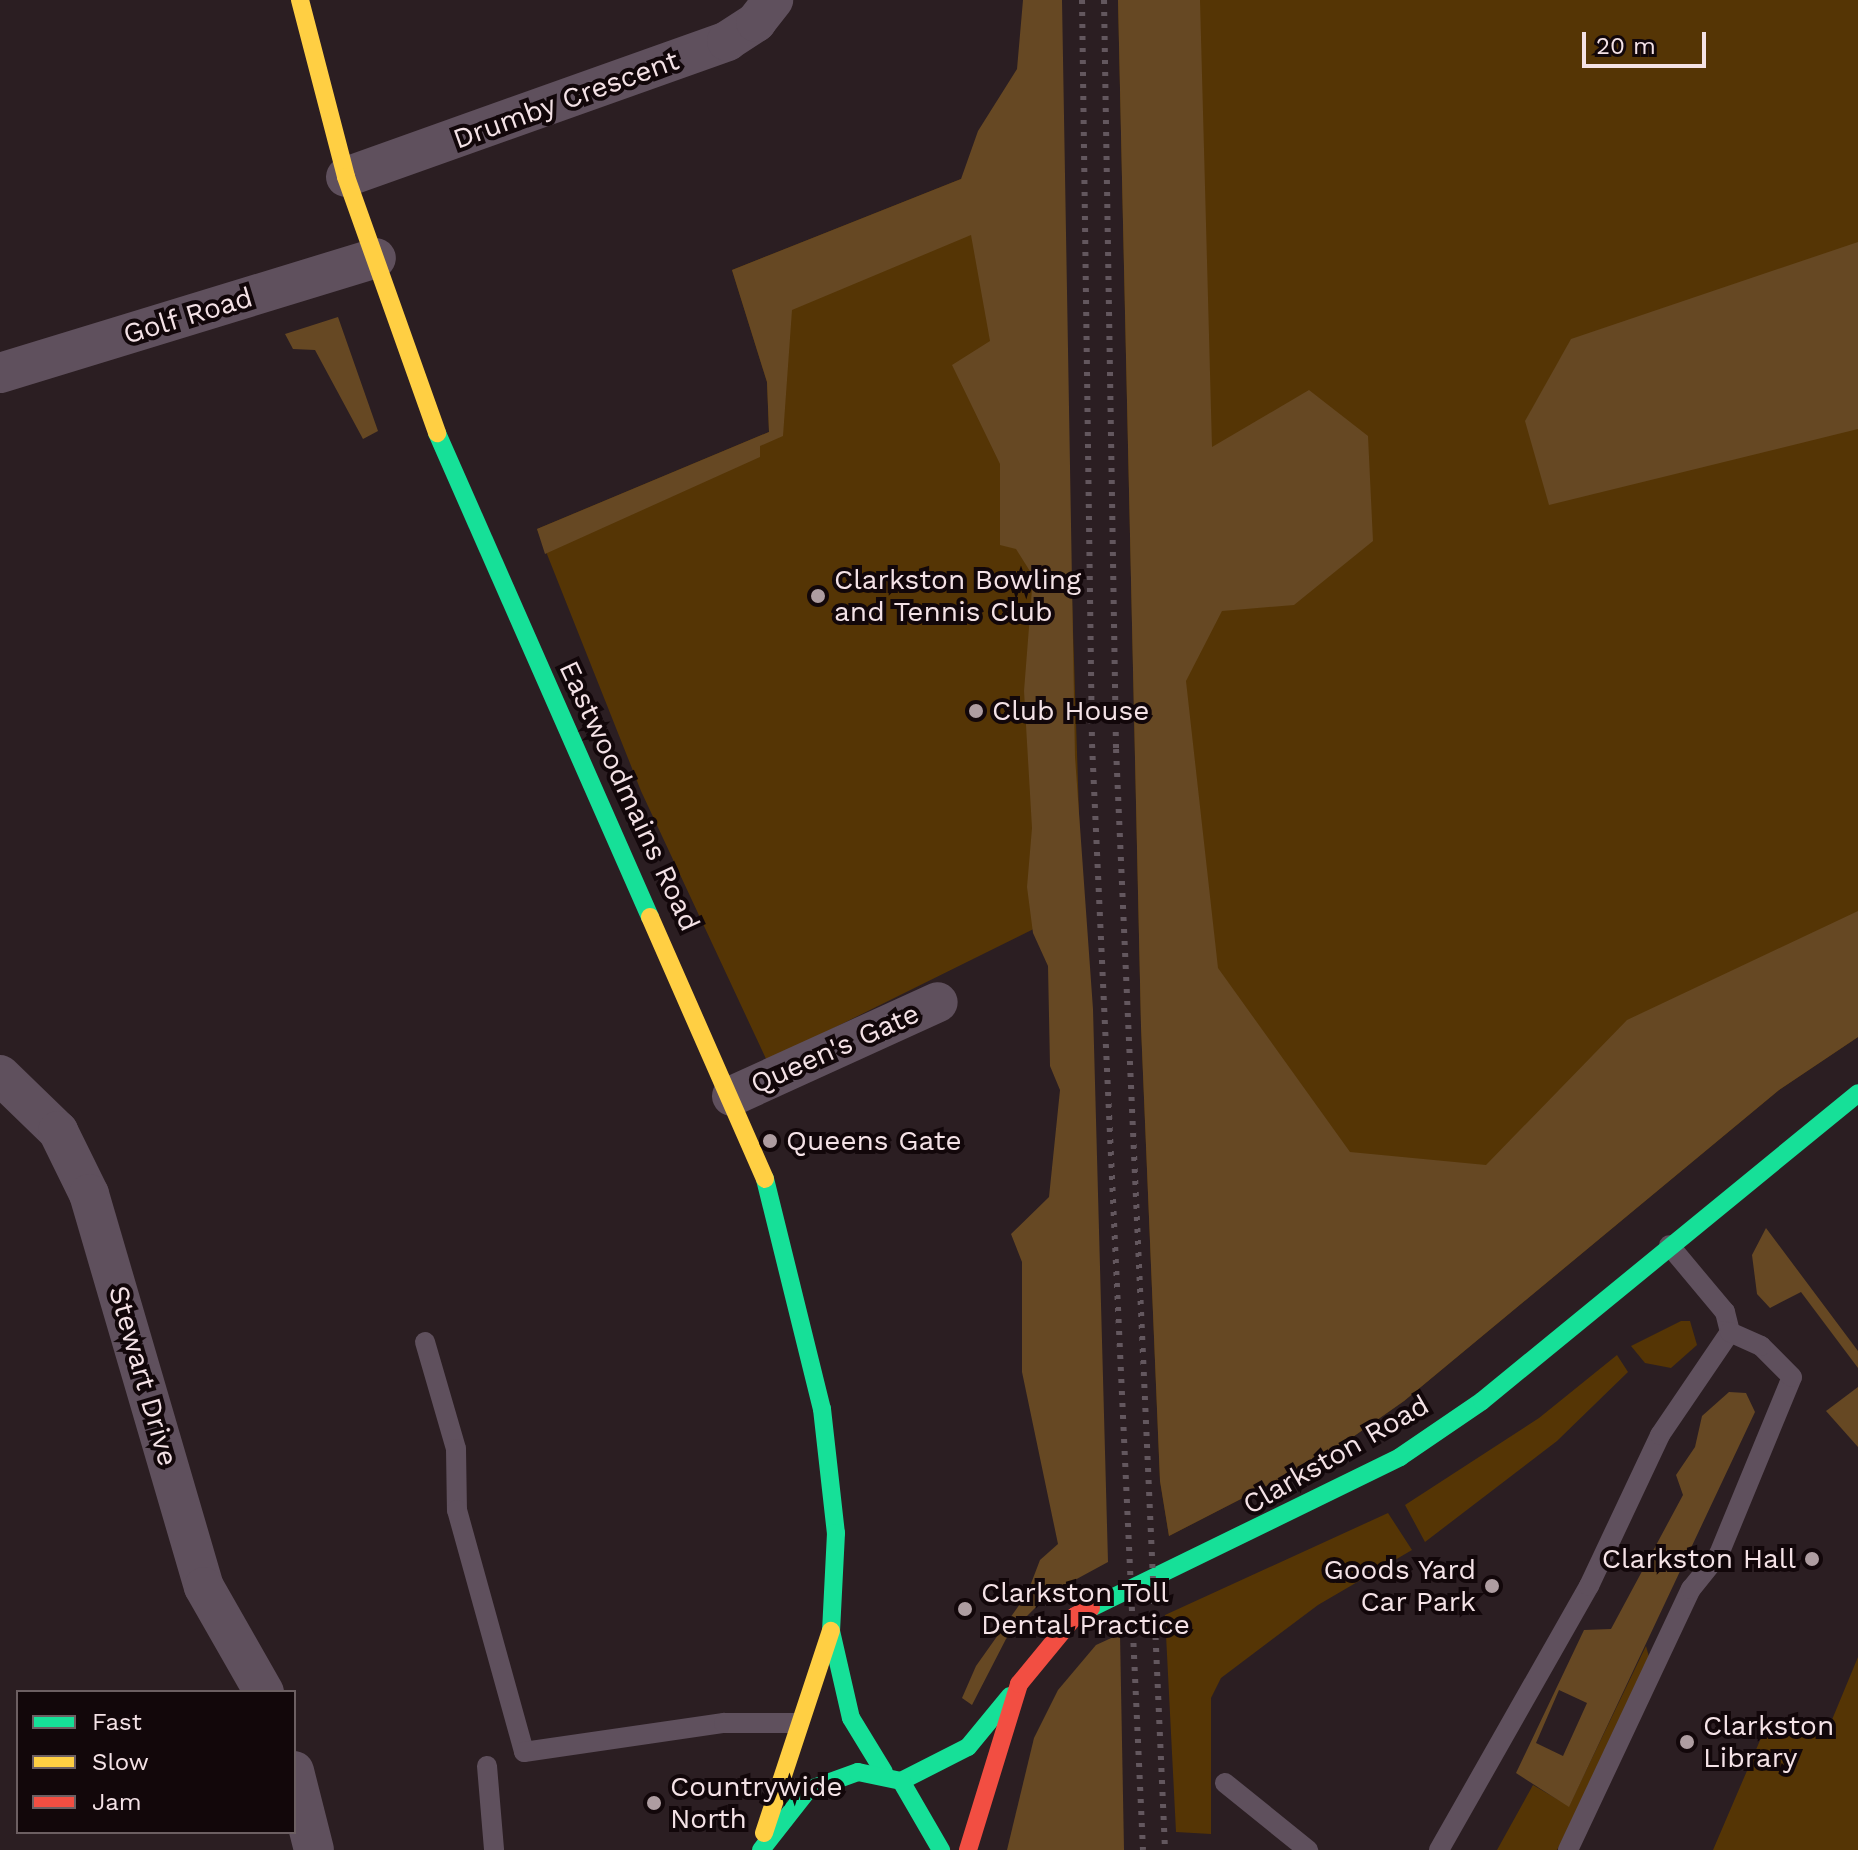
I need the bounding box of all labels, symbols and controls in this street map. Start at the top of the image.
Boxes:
scale bar [1586,16,1710,66]
text: 20 m [1596,32,1656,60]
street label: Drumby Crescent [448,43,684,157]
street label: Golf Road [119,280,257,352]
place label: Clarkston Bowling and Tennis Club [834,563,1081,629]
marker: Clarkston Bowling and Tennis Club [809,587,827,605]
street label: Eastwoodmains Road [552,656,706,936]
place label: Club House [992,694,1149,728]
marker: Club House [967,702,985,720]
street label: Queen's Gate [745,997,925,1101]
place label: Queens Gate [786,1124,962,1158]
marker: Queens Gate [761,1132,779,1150]
street label: Stewart Drive [101,1282,185,1470]
street label: Clarkston Road [1237,1388,1435,1522]
place label: Clarkston Hall [1602,1542,1796,1576]
marker: Clarkston Hall [1803,1550,1821,1568]
place label: Goods Yard Car Park [1322,1553,1476,1619]
place label: Clarkston Toll Dental Practice [981,1576,1191,1642]
marker: Goods Yard Car Park [1483,1577,1501,1595]
marker: Clarkston Toll Dental Practice [956,1600,974,1618]
legend [16,1690,296,1834]
text: Fast [92,1708,142,1736]
place label: Clarkston Library [1703,1709,1834,1775]
marker: Clarkston Library [1678,1733,1696,1751]
text: Slow [92,1748,149,1776]
place label: Countrywide North [670,1770,843,1836]
text: Jam [92,1788,142,1816]
marker: Countrywide North [645,1794,663,1812]

